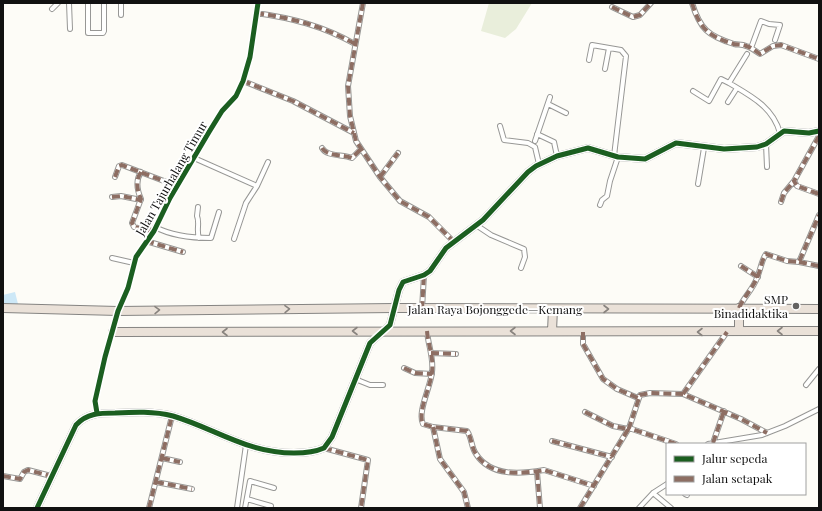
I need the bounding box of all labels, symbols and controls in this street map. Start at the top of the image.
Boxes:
street label: Jalan Tajurhalang Timur [131,117,211,239]
place label: SMP Binadidaktika [714,291,788,321]
street label: Jalan Raya Bojonggede—Kemang [407,301,583,317]
marker: SMP Binadidaktika [791,301,801,311]
one-way arrow [284,305,290,313]
one-way arrow [603,305,609,313]
one-way arrow [154,306,160,314]
one-way arrow [352,327,358,335]
one-way arrow [510,327,516,335]
one-way arrow [777,327,783,335]
one-way arrow [222,328,228,336]
one-way arrow [697,328,703,336]
legend [666,443,806,495]
text: Jalur sepeda [701,450,768,466]
text: Jalan setapak [701,470,773,486]

